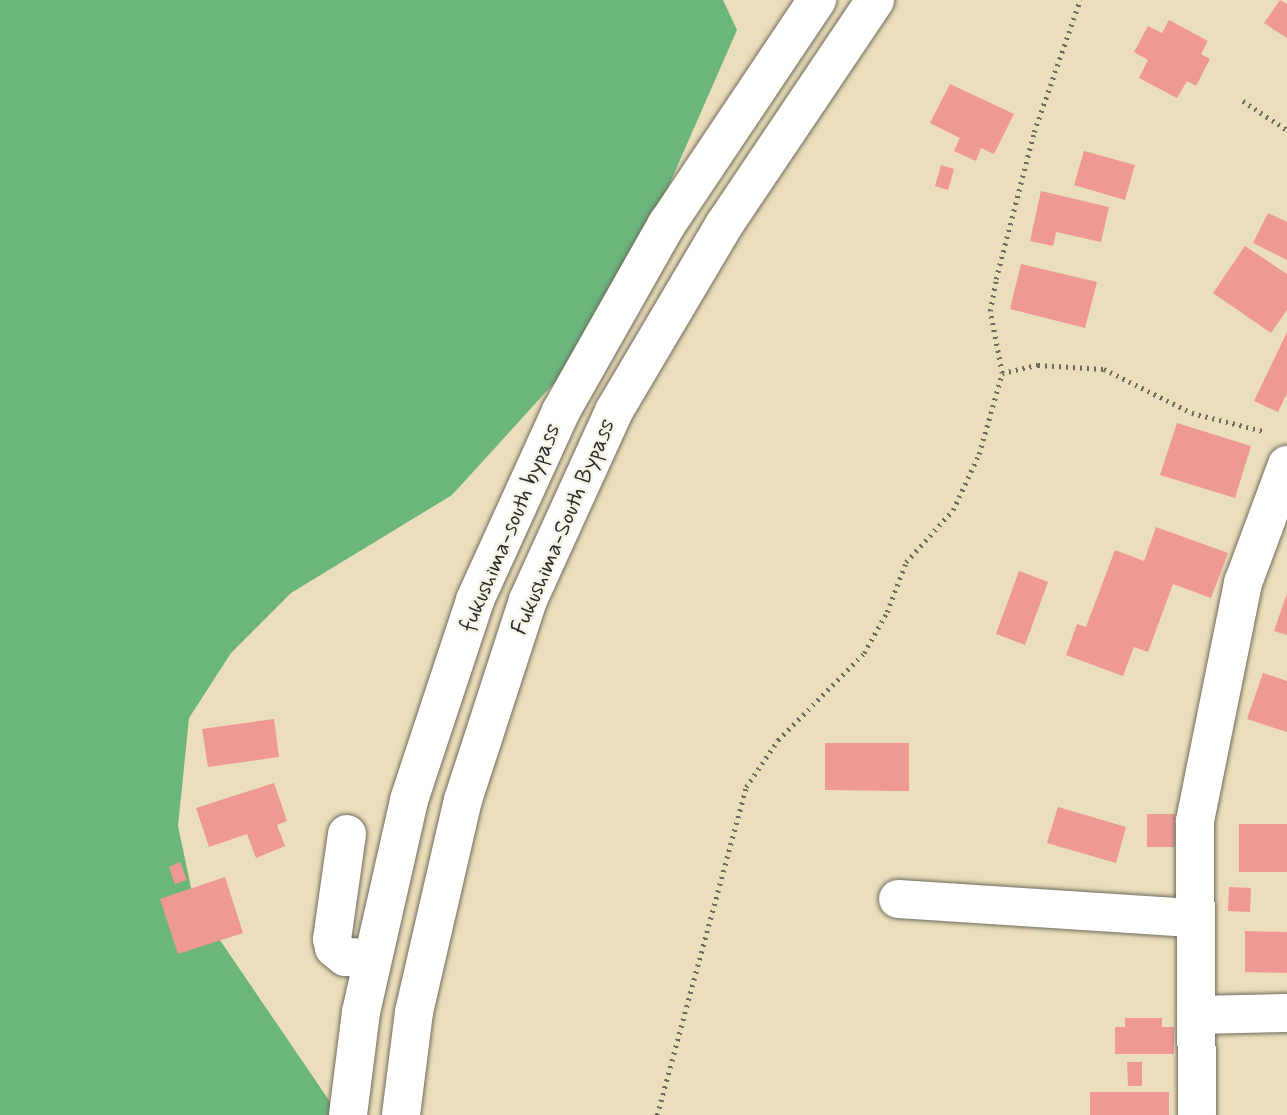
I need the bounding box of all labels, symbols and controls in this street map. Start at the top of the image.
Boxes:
street label: Fukushima-South Bypass [506,415,622,639]
street label: fukushima-south bypass [455,420,567,636]

